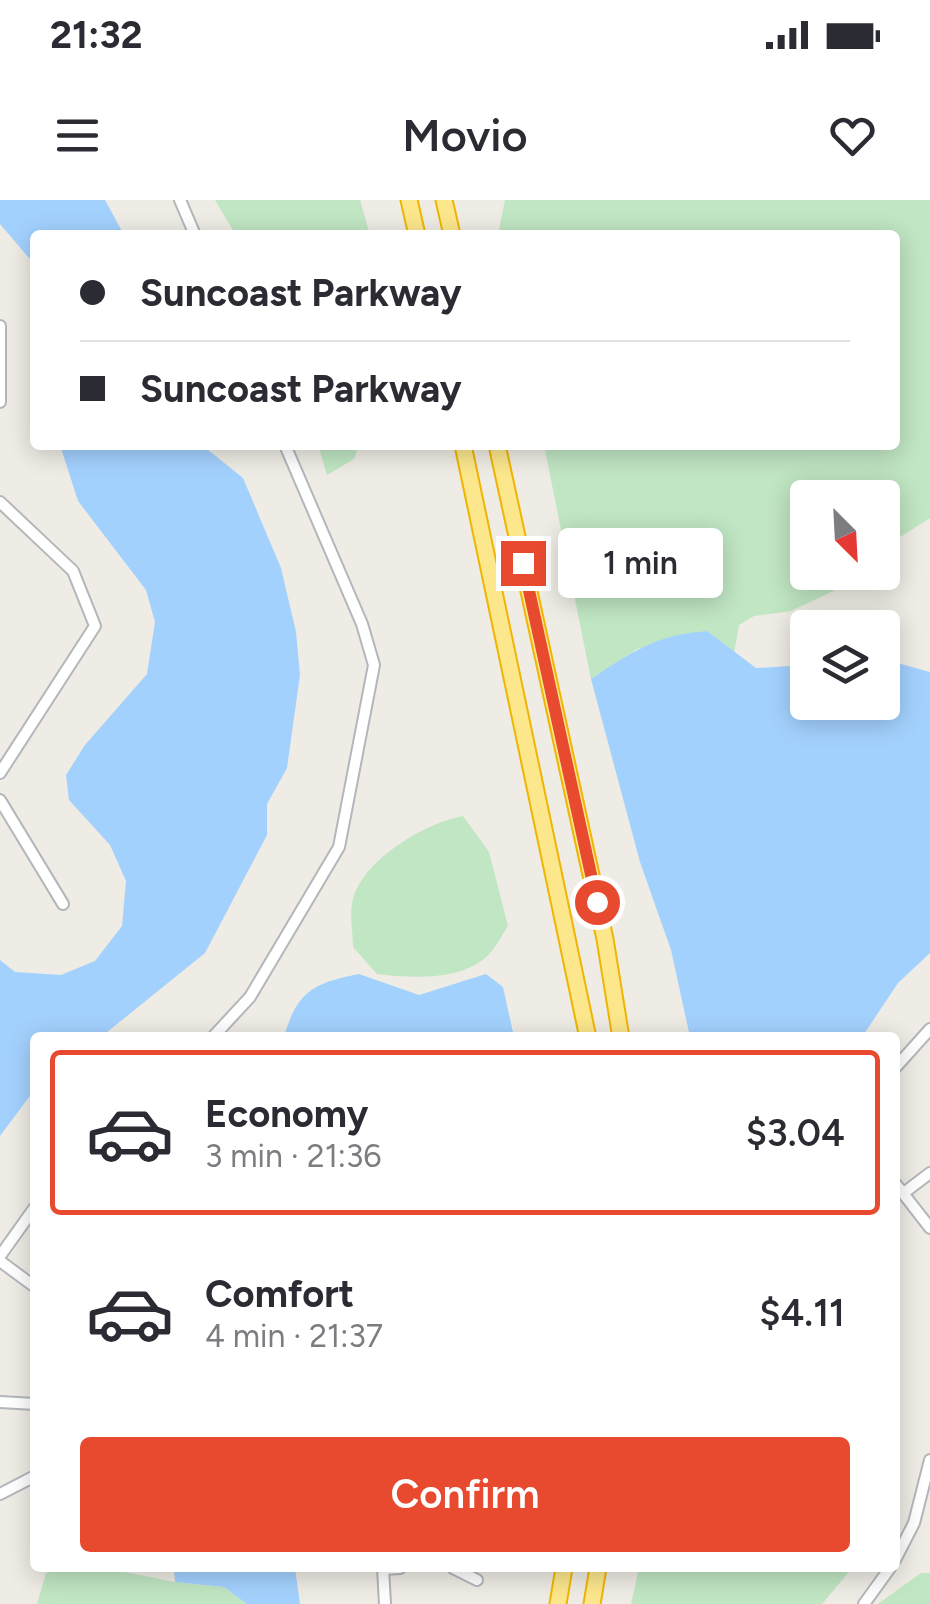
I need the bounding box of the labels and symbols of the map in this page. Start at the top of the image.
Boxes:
north arrow [790,480,900,590]
callout: 1 min [558,528,723,598]
route end [501,541,546,586]
route start [575,880,620,925]

